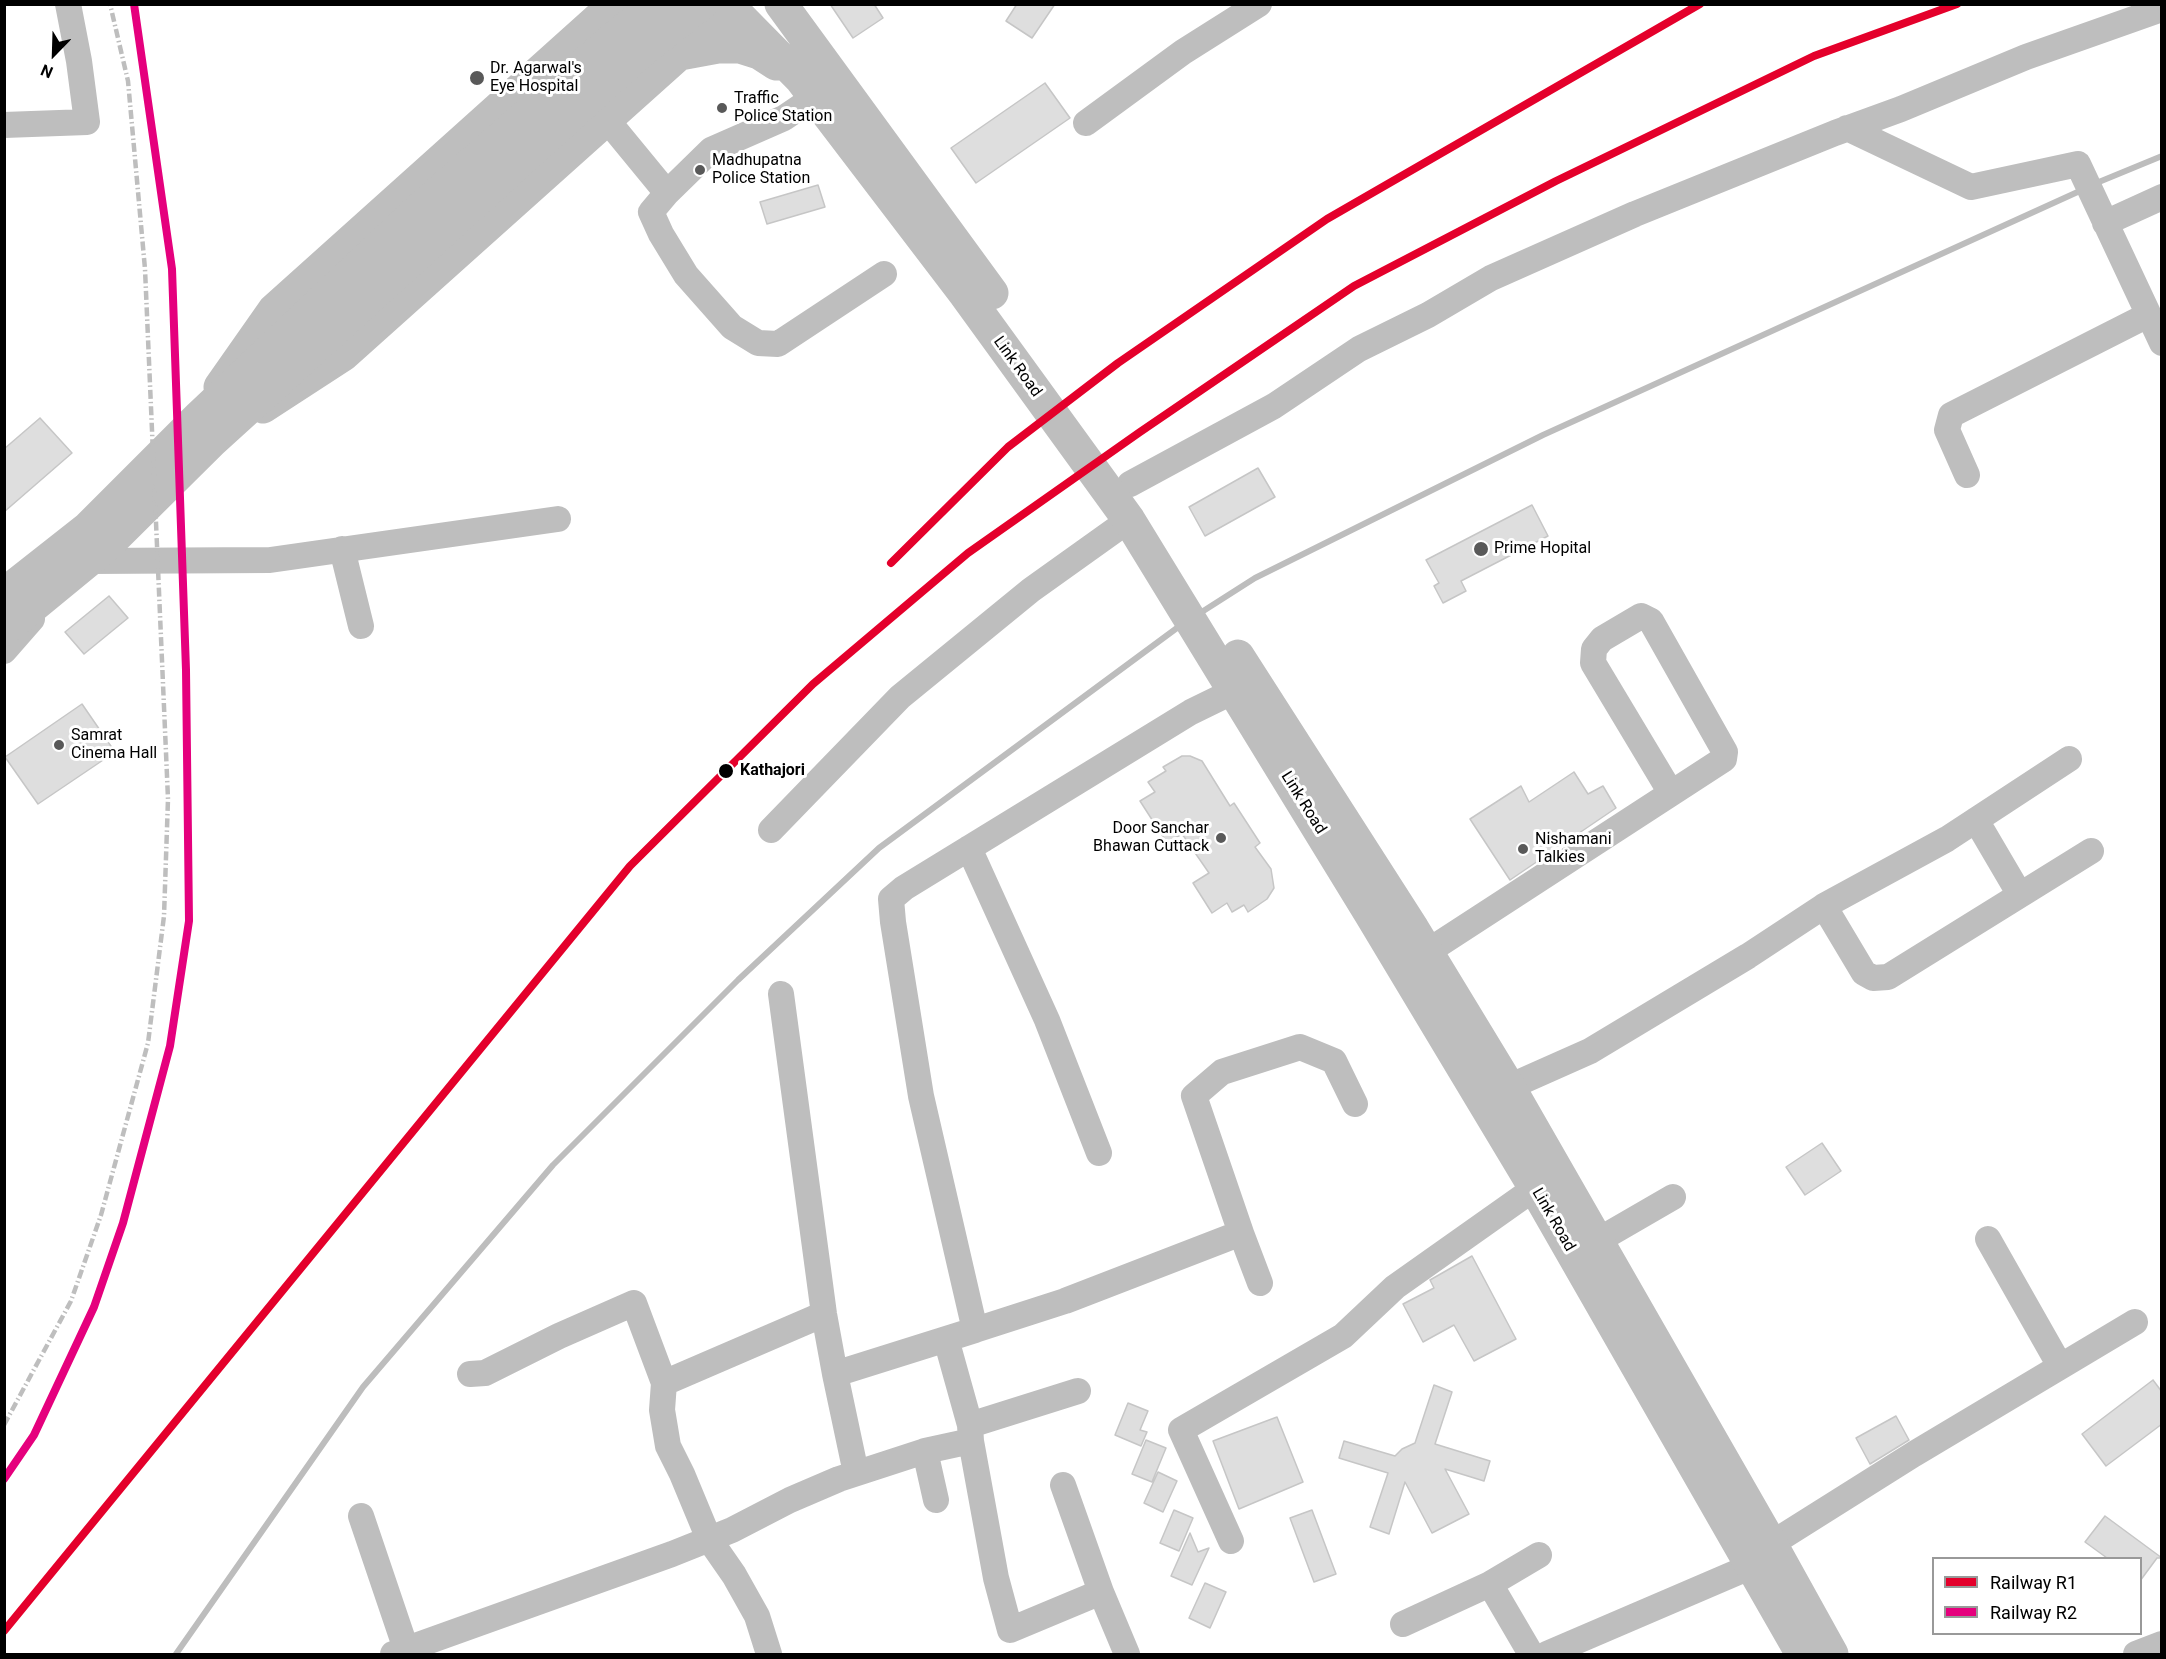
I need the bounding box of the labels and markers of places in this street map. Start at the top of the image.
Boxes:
place label: Dr. Agarwal's Eye Hospital [490,59,582,97]
marker: Dr. Agarwal's Eye Hospital [468,69,486,87]
place label: Traffic Police Station [734,89,832,127]
marker: Traffic Police Station [715,101,729,115]
place label: Madhupatna Police Station [712,151,810,189]
marker: Madhupatna Police Station [693,163,707,177]
place label: Prime Hopital [1494,539,1591,559]
marker: Prime Hopital [1472,540,1490,558]
place label: Samrat Cinema Hall [71,726,157,764]
marker: Samrat Cinema Hall [52,738,66,752]
place label: Kathajori [740,761,805,781]
marker: Kathajori [717,762,735,780]
place label: Door Sanchar Bhawan Cuttack [1093,819,1209,857]
place label: Nishamani Talkies [1535,830,1612,868]
marker: Door Sanchar Bhawan Cuttack [1214,831,1228,845]
marker: Nishamani Talkies [1516,842,1530,856]

